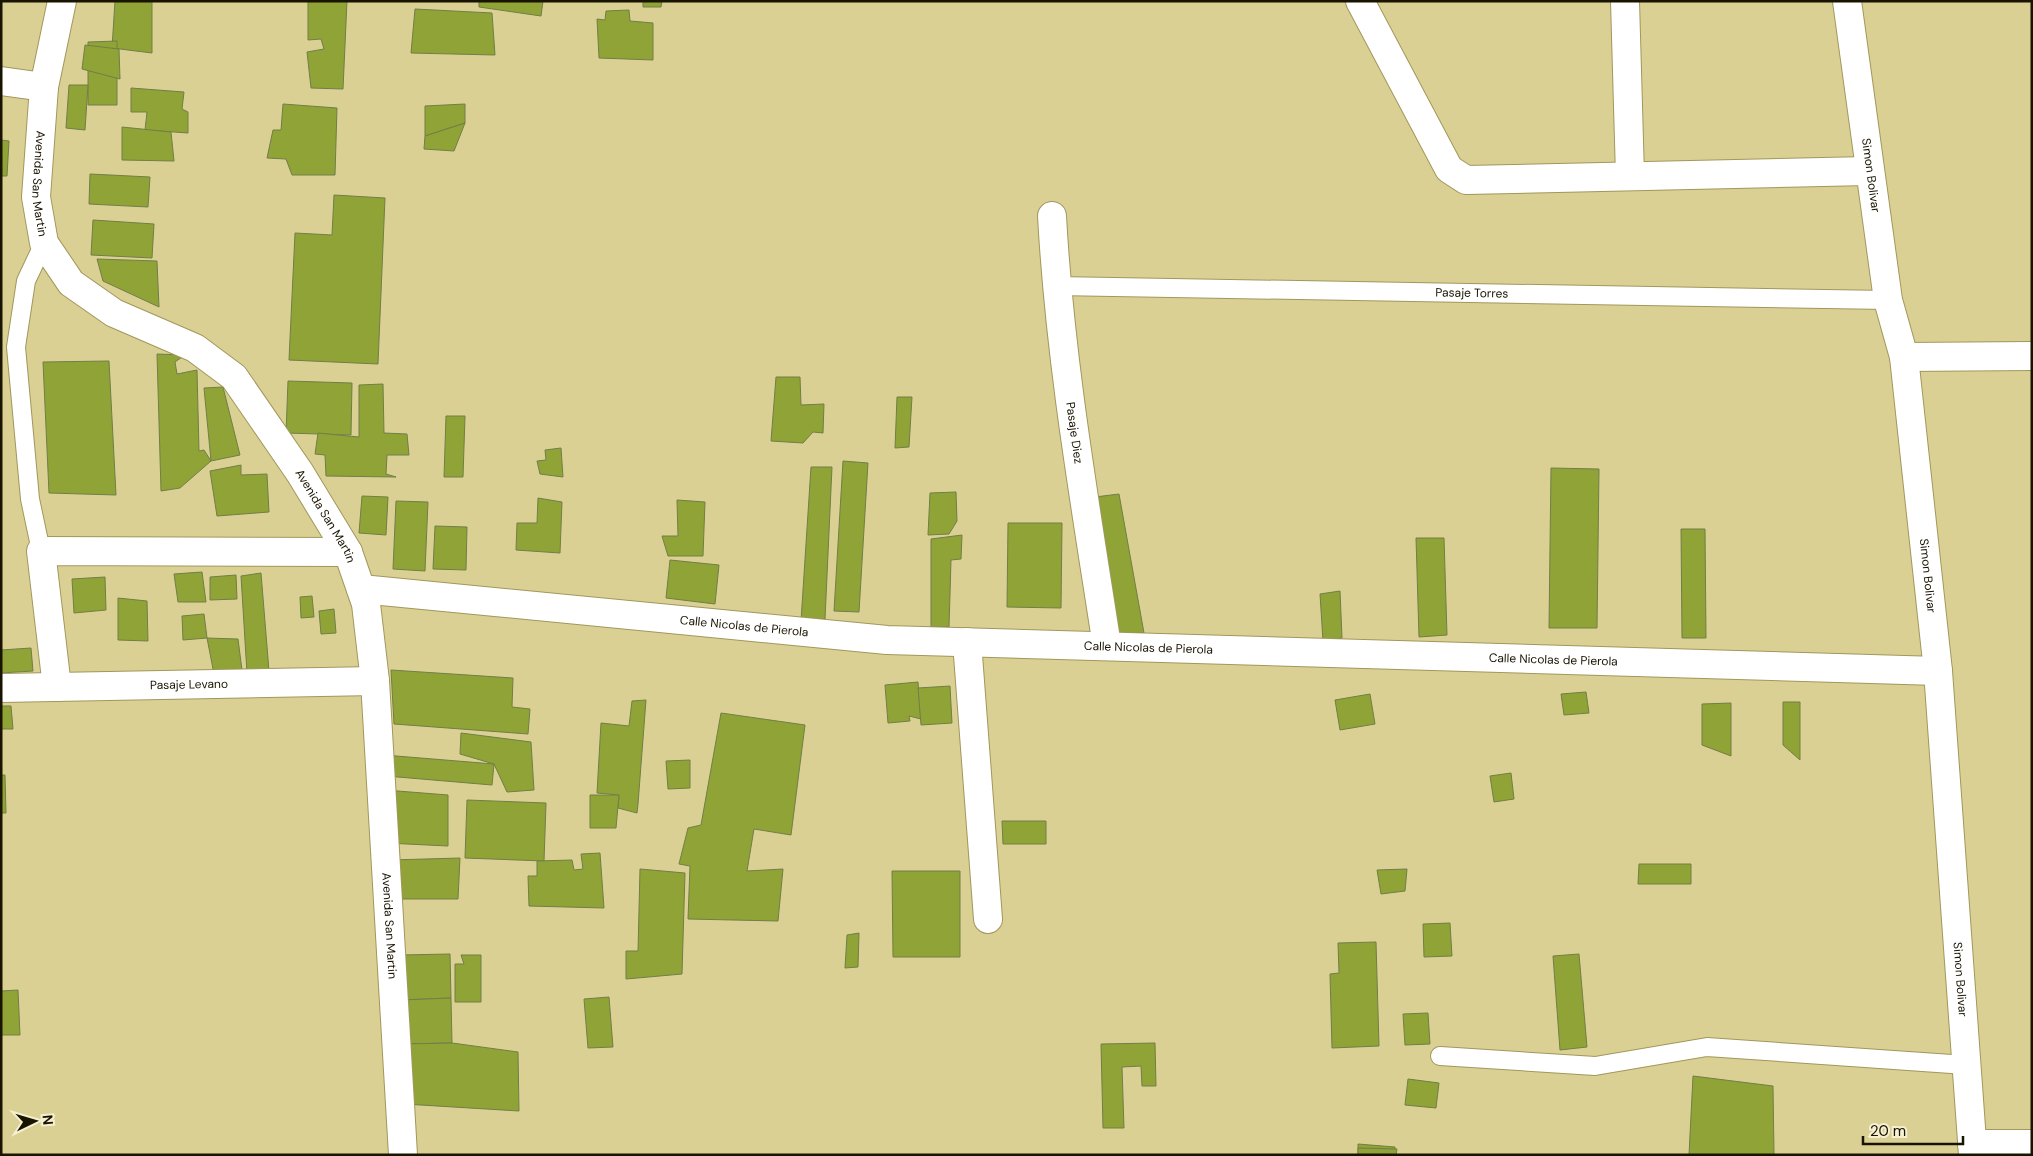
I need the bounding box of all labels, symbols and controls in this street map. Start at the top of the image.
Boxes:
street label: Avenida San Martin [28,130,51,238]
street label: Simon Bolivar [1858,137,1884,214]
street label: Pasaje Torres [1435,284,1509,302]
street label: Pasaje Diez [1062,401,1087,465]
street label: Avenida San Martin [292,466,359,565]
street label: Simon Bolivar [1916,538,1940,614]
street label: Calle Nicolas de Pierola [679,612,809,640]
street label: Calle Nicolas de Pierola [1084,638,1213,658]
street label: Calle Nicolas de Pierola [1489,650,1618,670]
street label: Pasaje Levano [150,676,228,693]
street label: Avenida San Martin [378,872,401,979]
street label: Simon Bolivar [1950,942,1971,1018]
north arrow [10,1096,60,1146]
text: N [39,1114,57,1126]
scale bar [1863,1114,1963,1146]
text: 20 m [1870,1121,1906,1141]

